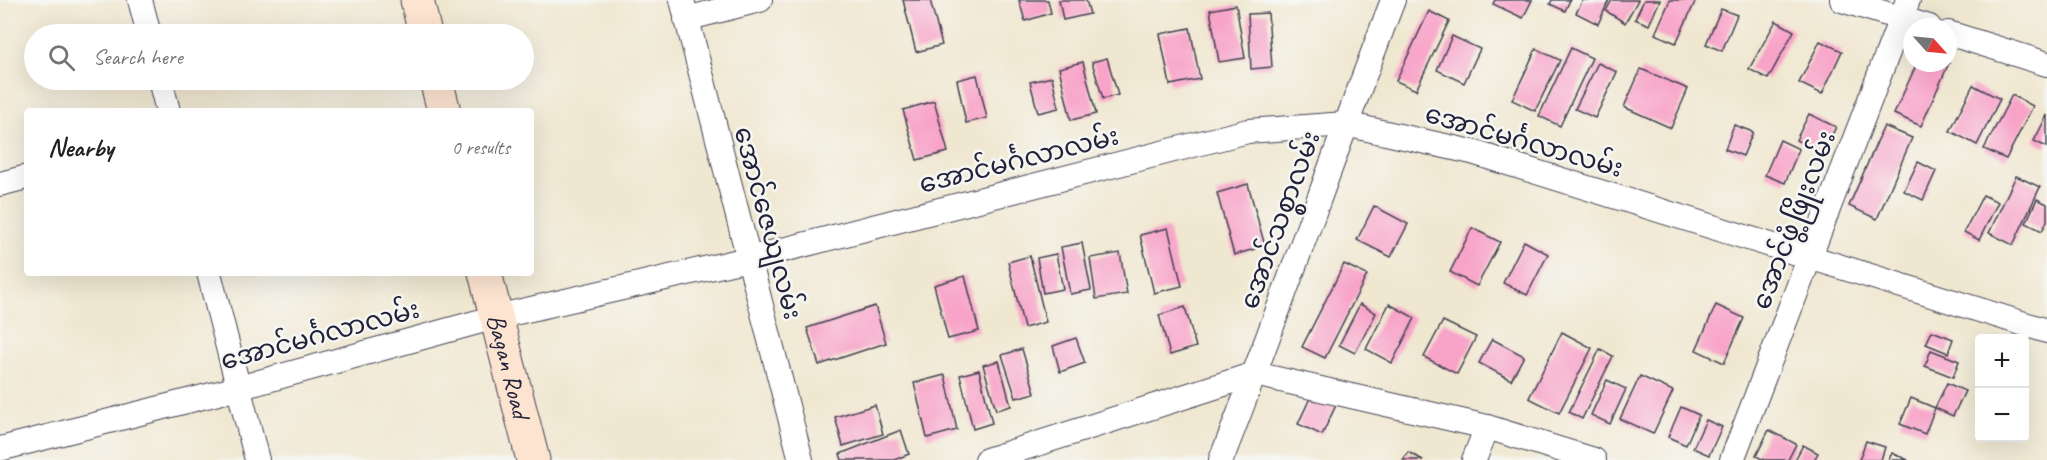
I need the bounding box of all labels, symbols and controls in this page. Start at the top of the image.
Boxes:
north arrow [1903,18,1957,72]
search box [24,24,534,90]
icon: search [45,41,78,74]
text: Search here [93,43,183,71]
street label: အောင်မင်္ဂလာလမ်း [1421,96,1627,185]
street label: အောင်မင်္ဂလာလမ်း [916,118,1122,201]
street label: အောင်ဇေယျလမ်း [723,123,811,324]
street label: အောင်သစ္စာလမ်း [1232,126,1332,315]
street label: အောင်ဖွံ့ဖြိုးလမ်း [1744,126,1847,315]
text: Nearby [48,131,113,164]
text: 0 results [451,135,510,160]
street label: အောင်မင်္ဂလာလမ်း [217,292,423,377]
street label: Bagan Road [480,310,539,425]
map controls [1975,334,2029,442]
button: + [1975,334,2029,388]
button: − [1975,388,2029,442]

